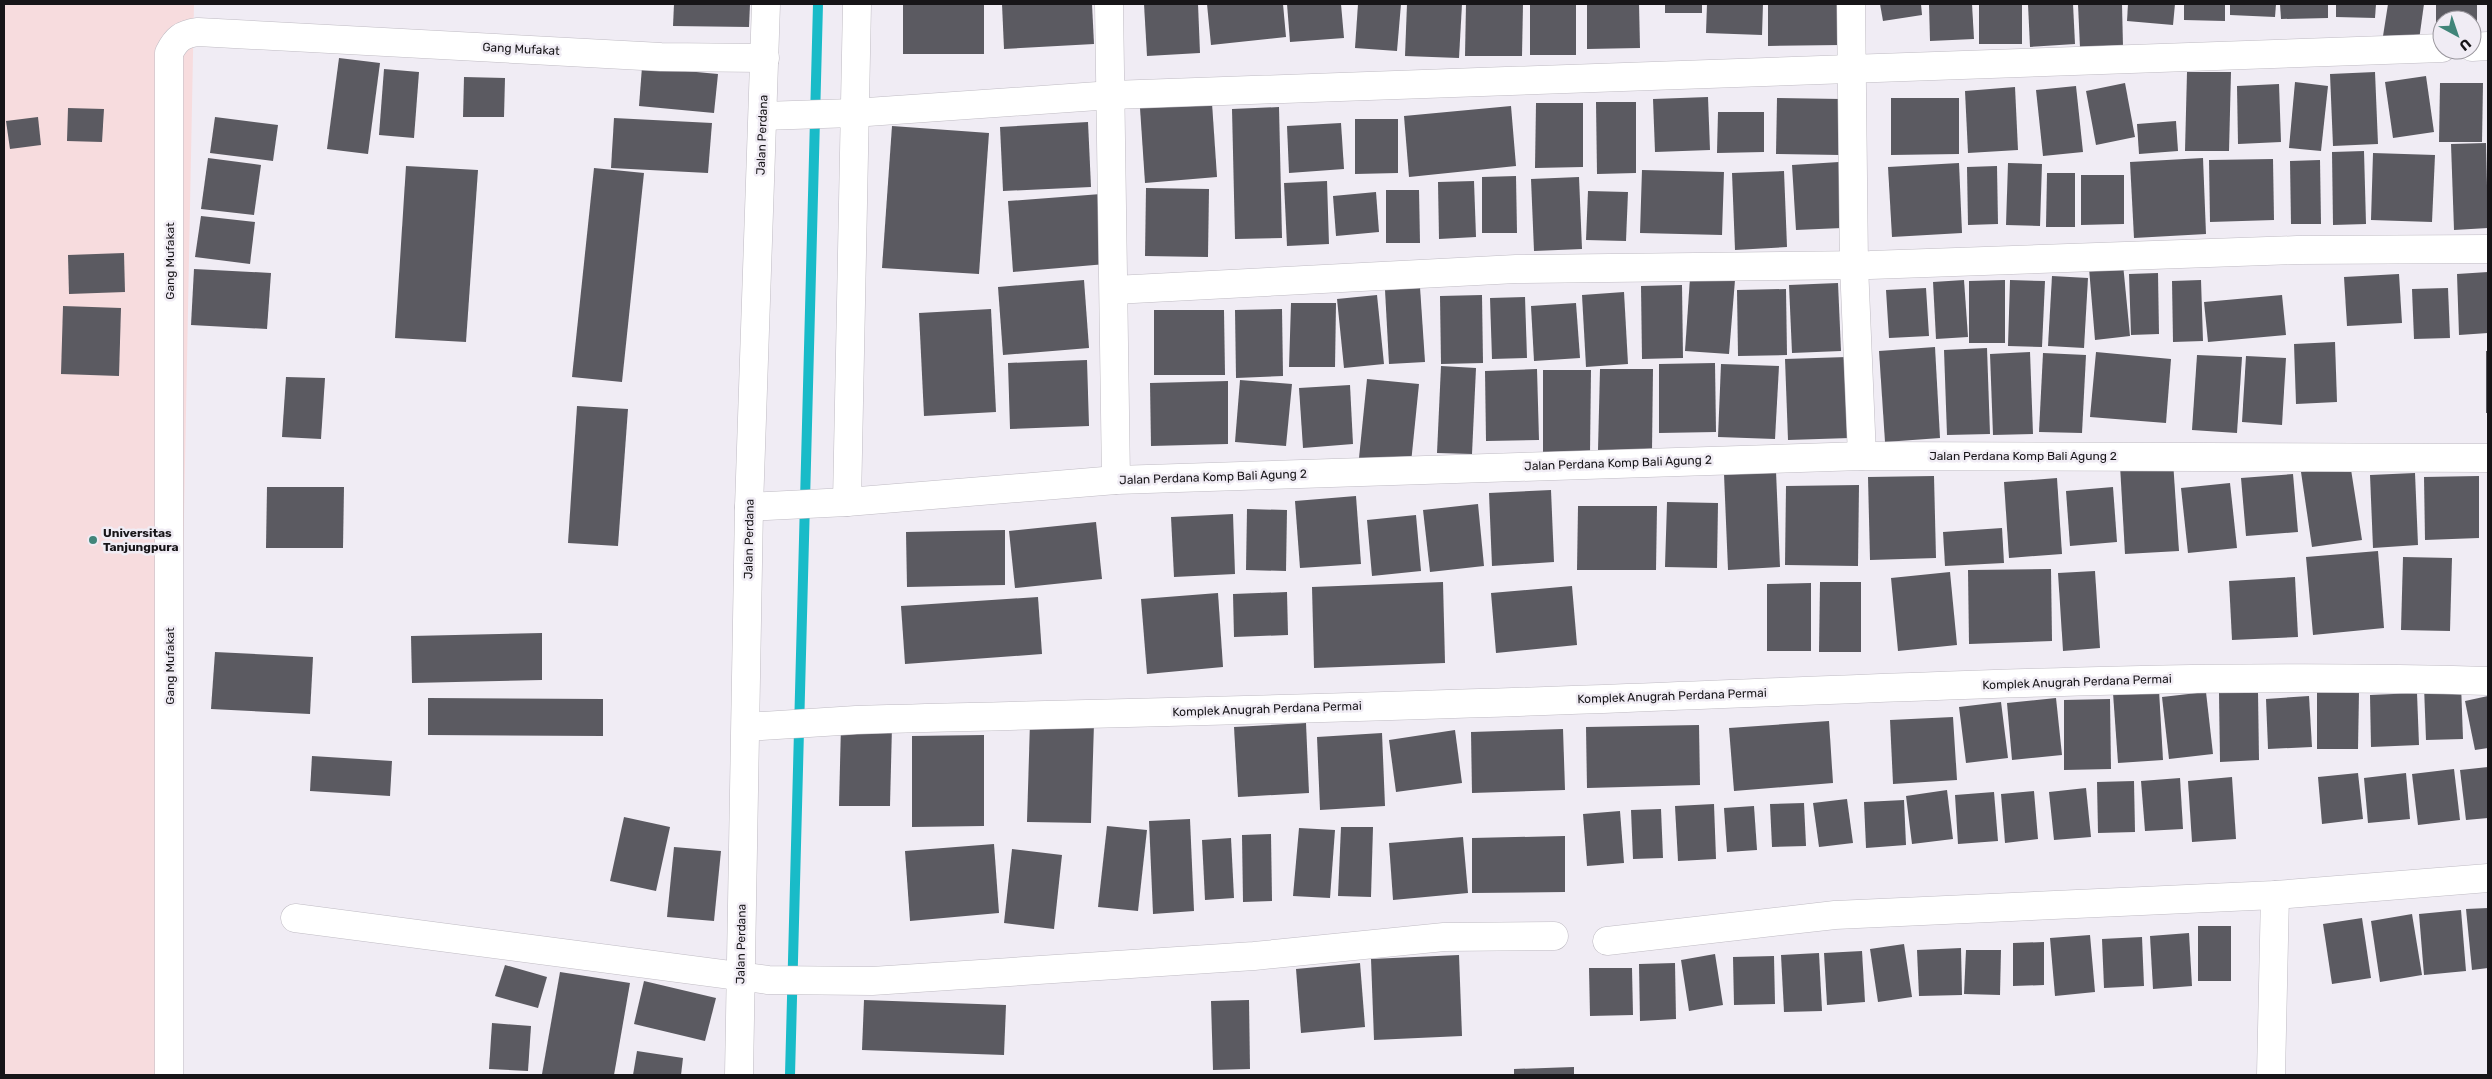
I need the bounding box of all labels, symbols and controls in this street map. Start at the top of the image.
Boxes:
north arrow [2432,10,2482,60]
text: U [2456,35,2474,54]
street label: Gang Mufakat [482,40,560,58]
street label: Jalan Perdana [754,95,770,175]
street label: Gang Mufakat [163,222,177,300]
street label: Jalan Perdana Komp Bali Agung 2 [1929,449,2117,463]
street label: Jalan Perdana Komp Bali Agung 2 [1524,453,1712,473]
street label: Jalan Perdana Komp Bali Agung 2 [1119,467,1307,487]
street label: Jalan Perdana [741,499,757,579]
place label: Universitas Tanjungpura [103,526,179,554]
marker: Universitas Tanjungpura [87,534,99,546]
street label: Gang Mufakat [163,627,177,705]
street label: Komplek Anugrah Perdana Permai [1982,672,2172,692]
street label: Komplek Anugrah Perdana Permai [1577,686,1767,706]
street label: Komplek Anugrah Perdana Permai [1172,699,1362,719]
street label: Jalan Perdana [733,904,749,984]

